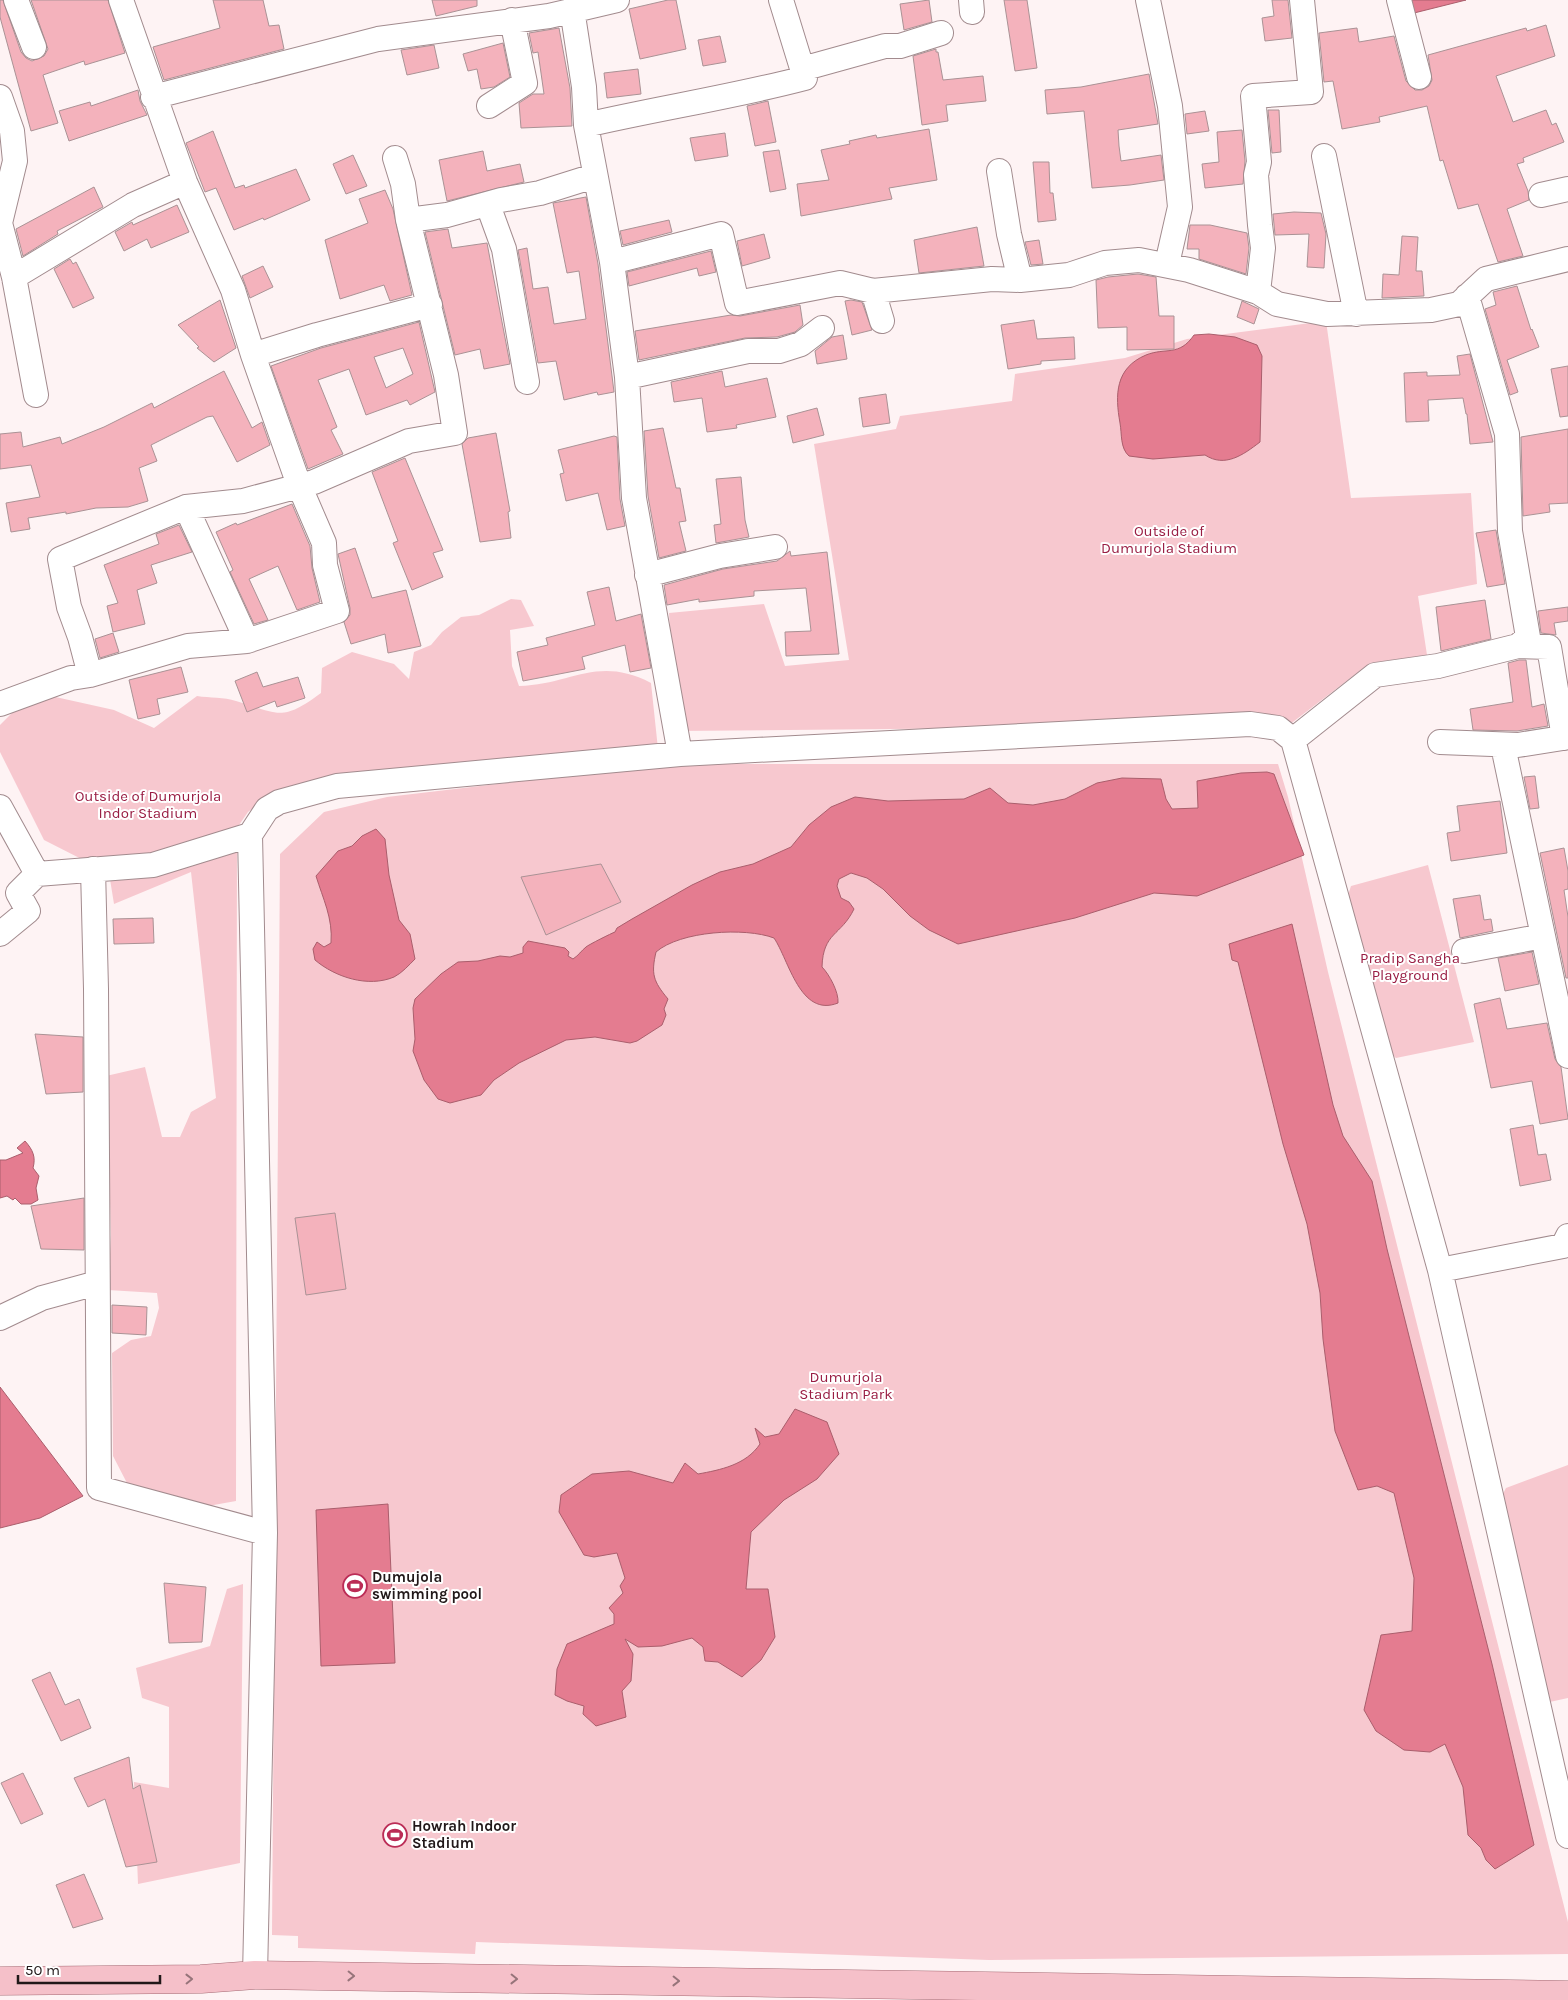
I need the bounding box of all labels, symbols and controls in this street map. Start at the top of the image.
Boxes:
park label: Outside of Dumurjola Stadium [1101,522,1237,557]
park label: Outside of Dumurjola Indor Stadium [75,787,221,822]
park label: Pradip Sangha Playground [1360,949,1460,984]
park label: Dumurjola Stadium Park [799,1368,893,1403]
place label: Dumujola swimming pool [372,1568,482,1603]
sports icon: Dumujola swimming pool [342,1573,368,1599]
place label: Howrah Indoor Stadium [412,1817,516,1852]
sports icon: Howrah Indoor Stadium [382,1822,408,1848]
scale bar [18,1952,160,1984]
text: 50 m [25,1961,60,1979]
one-way arrow [348,1971,355,1981]
one-way arrow [510,1973,518,1984]
one-way arrow [185,1974,193,1984]
one-way arrow [672,1976,680,1986]

